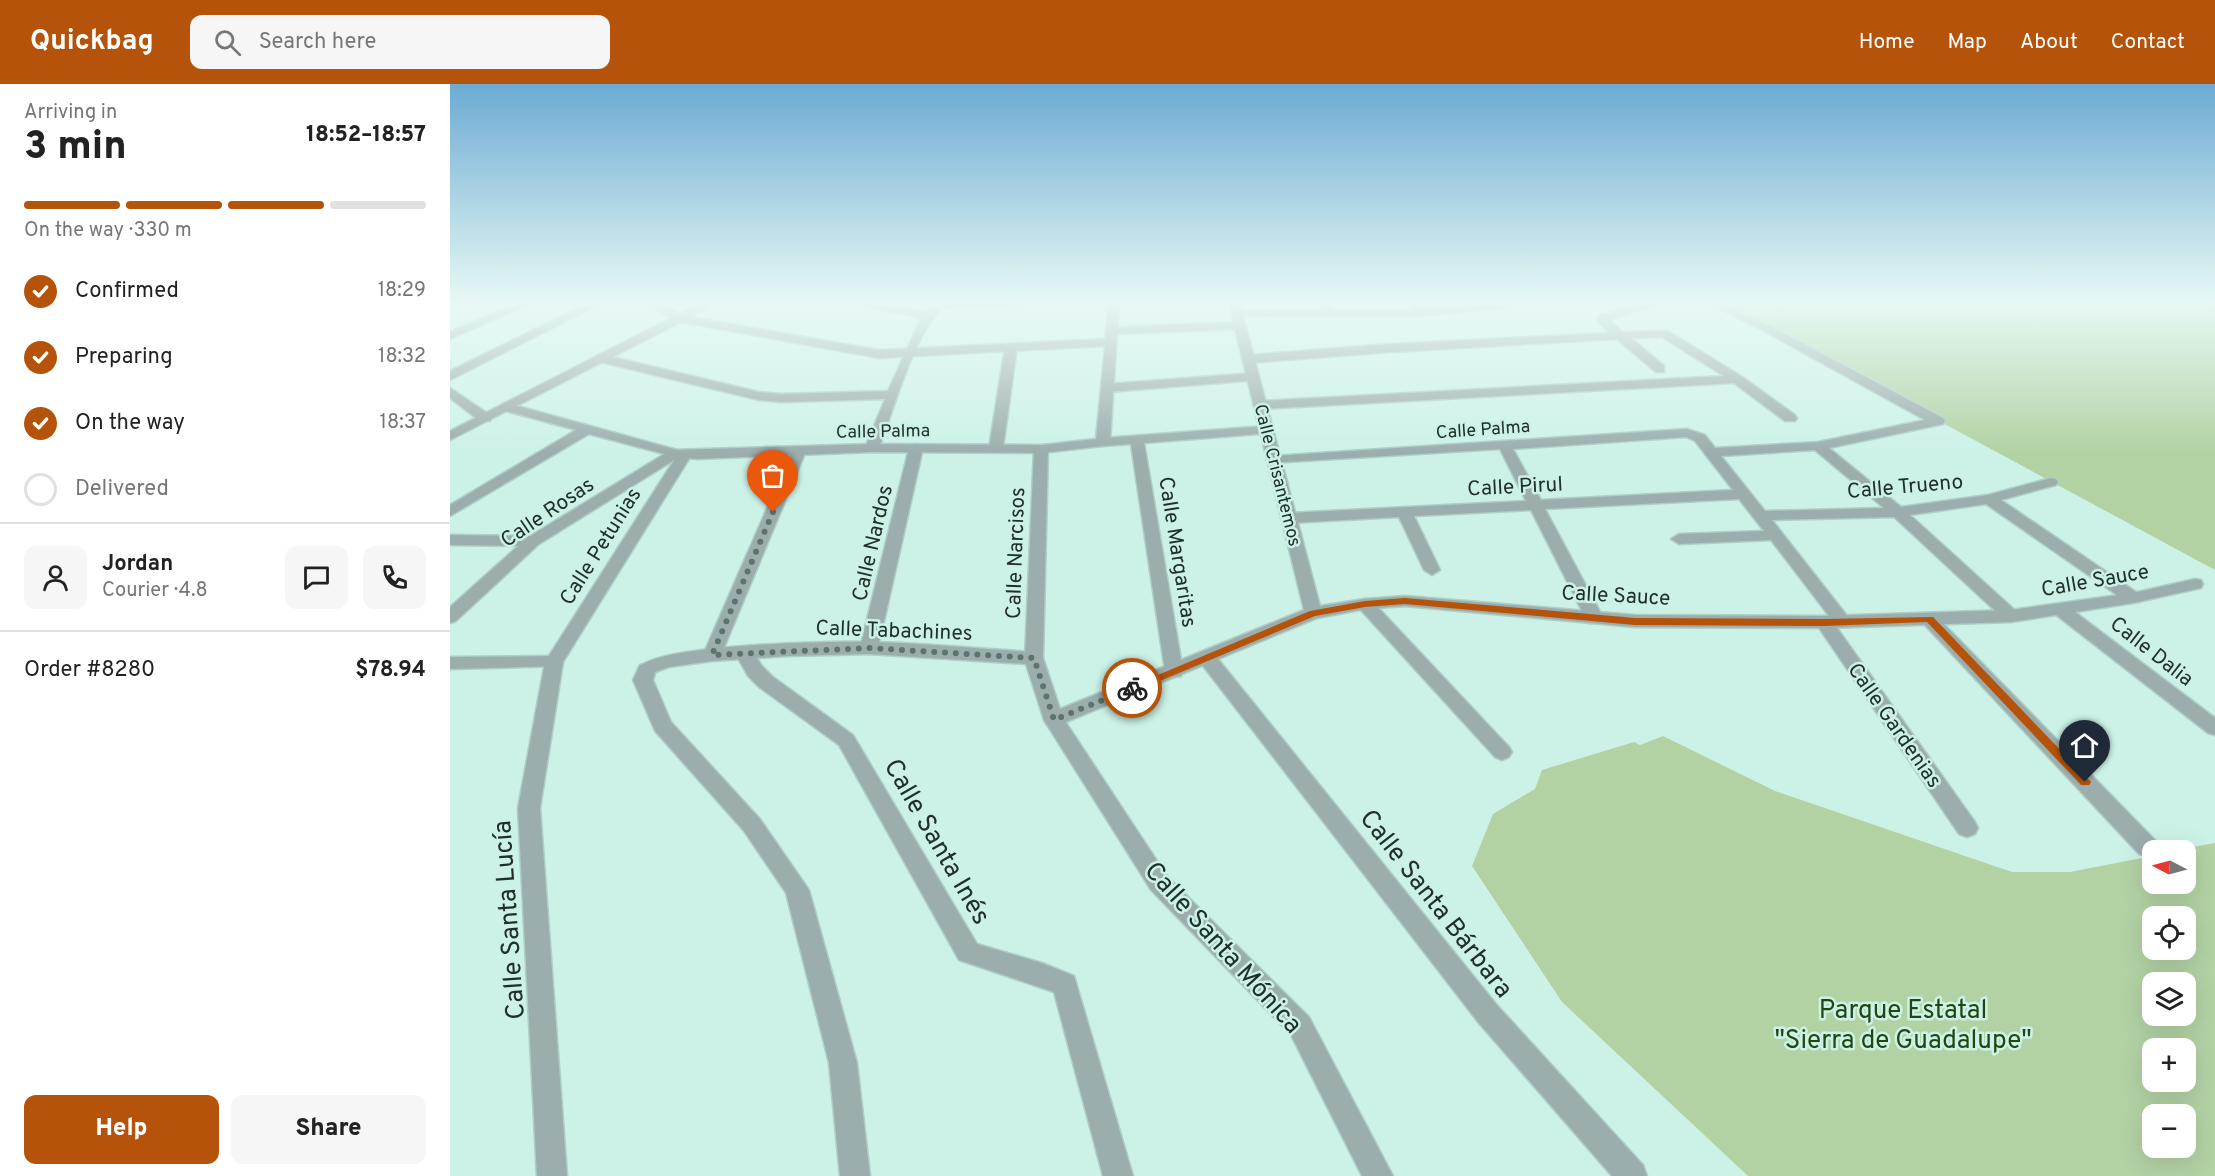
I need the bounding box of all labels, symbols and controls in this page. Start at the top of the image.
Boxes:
search box [190,15,610,69]
text: Quickbag [30,24,154,60]
icon: search [211,26,244,59]
text: Search here [259,29,376,56]
text: Home [1859,29,1915,56]
text: Map [1948,29,1987,56]
text: About [2020,29,2078,56]
text: Contact [2111,29,2185,56]
text: Arriving in [24,100,117,126]
text: 18:52–18:57 [306,122,426,149]
text: 3 min [24,124,127,173]
text: On the way · 330 m [24,218,192,244]
icon: check [24,275,57,308]
text: Confirmed [75,278,179,305]
text: 18:29 [378,278,426,304]
icon: check [24,341,57,374]
text: Preparing [75,344,173,371]
text: 18:32 [378,344,426,370]
street label: Calle Crisantemos [1248,402,1305,549]
icon: check [24,407,57,440]
text: On the way [75,410,185,437]
text: 18:37 [380,410,426,436]
street label: Calle Palma [1435,416,1531,445]
street label: Calle Palma [836,420,930,445]
pin [747,450,798,512]
icon: bag [756,459,789,492]
street label: Calle Trueno [1846,469,1964,506]
street label: Calle Rosas [496,472,600,554]
street label: Calle Pirul [1467,472,1564,503]
street label: Calle Margaritas [1151,475,1202,630]
text: Delivered [75,476,169,503]
street label: Calle Petunias [554,483,648,611]
street label: Calle Nardos [847,483,900,604]
street label: Calle Narcisos [1001,487,1032,619]
button: person [24,546,87,609]
button: chat [285,546,348,609]
button: phone [363,546,426,609]
text: Jordan [102,551,173,578]
street label: Calle Sauce [2039,559,2151,604]
text: Courier · 4.8 [102,578,208,604]
street label: Calle Sauce [1561,580,1671,613]
street label: Calle Dalia [2104,611,2198,693]
street label: Calle Tabachines [815,615,973,648]
text: Order #8280 [24,657,155,684]
text: $78.94 [355,657,426,684]
courier [1102,658,1162,718]
street label: Calle Gardenias [1841,658,1947,794]
icon: bike [1116,672,1149,705]
pin [2059,720,2110,782]
icon: home [2068,729,2101,762]
street label: Calle Santa Inés [875,753,997,931]
street label: Calle Santa Bárbara [1351,804,1519,1005]
street label: Calle Santa Lucía [487,819,534,1021]
north arrow [2142,840,2196,894]
map controls [2142,840,2196,1158]
street label: Calle Santa Mónica [1136,856,1308,1042]
button: locate [2142,906,2196,960]
button: layers [2142,972,2196,1026]
park label: Parque Estatal "Sierra de Guadalupe" [1774,995,2032,1058]
button: + [2142,1038,2196,1092]
button: Help [24,1095,219,1164]
button: Share [231,1095,426,1164]
button: − [2142,1104,2196,1158]

